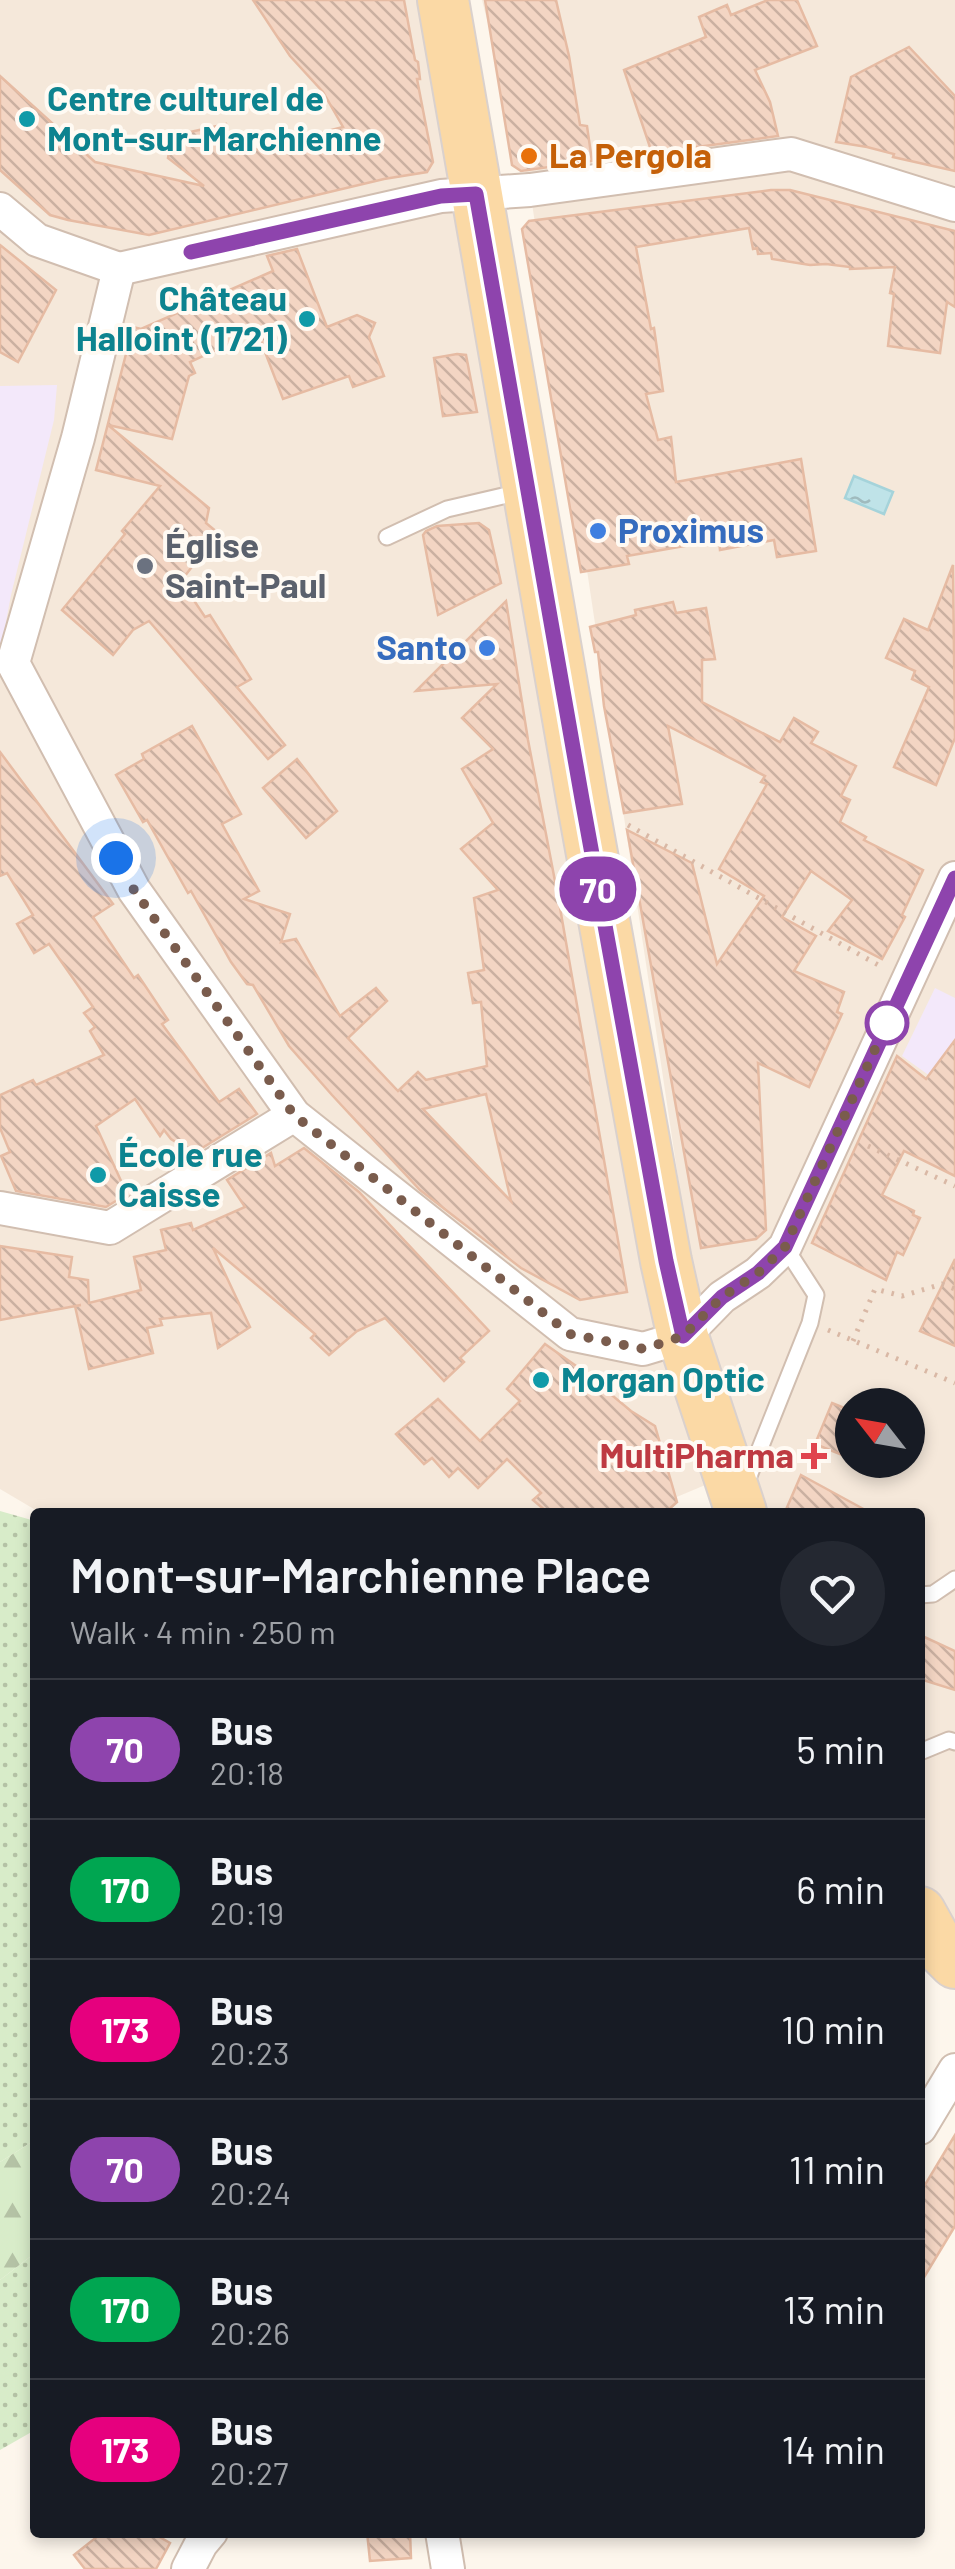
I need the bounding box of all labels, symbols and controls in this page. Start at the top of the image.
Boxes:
place label: Centre culturel de Mont-sur-Marchienne [47,76,382,158]
marker: Centre culturel de Mont-sur-Marchienne [16,108,38,130]
place label: La Pergola [549,133,712,175]
marker: La Pergola [518,145,540,167]
place label: Château Halloint (1721) [76,276,288,358]
marker: Château Halloint (1721) [296,308,318,330]
place label: Proximus [618,508,764,550]
marker: Proximus [587,520,609,542]
place label: Église Saint-Paul [165,523,326,605]
marker: Église Saint-Paul [134,555,156,577]
place label: Santo [376,625,467,667]
marker: Santo [476,637,498,659]
your location [91,833,141,883]
line badge: 70 [553,856,643,922]
text: 70 [579,868,617,910]
unlabelled marker [866,1002,908,1044]
place label: École rue Caisse [118,1132,263,1214]
marker: École rue Caisse [87,1164,109,1186]
place label: Morgan Optic [561,1357,765,1399]
marker: Morgan Optic [530,1369,552,1391]
north arrow [835,1388,925,1478]
map controls [835,1388,925,1478]
place label: MultiPharma [600,1433,794,1475]
marker: MultiPharma [803,1445,825,1467]
button: heart [780,1541,885,1646]
text: Mont-sur-Marchienne Place [70,1545,651,1603]
text: Walk · 4 min · 250 m [70,1612,336,1650]
text: Bus [210,1707,273,1753]
text: 5 min [796,1726,885,1772]
text: 70 [106,1728,144,1770]
text: 20:18 [210,1753,284,1791]
text: Bus [210,1847,273,1893]
text: 6 min [796,1866,885,1912]
text: 170 [100,1868,150,1910]
text: 20:19 [210,1893,284,1931]
text: Bus [210,1987,273,2033]
text: 10 min [781,2006,885,2052]
text: 173 [101,2008,149,2050]
text: 20:23 [210,2033,290,2071]
text: Bus [210,2127,273,2173]
text: 11 min [789,2146,885,2192]
text: 70 [106,2148,144,2190]
text: 20:24 [210,2173,291,2211]
text: Bus [210,2267,273,2313]
text: 13 min [783,2286,885,2332]
text: 170 [100,2288,150,2330]
text: 20:26 [210,2313,290,2351]
text: Bus [210,2407,273,2453]
text: 14 min [782,2426,885,2472]
text: 173 [101,2428,149,2470]
text: 20:27 [210,2453,288,2491]

